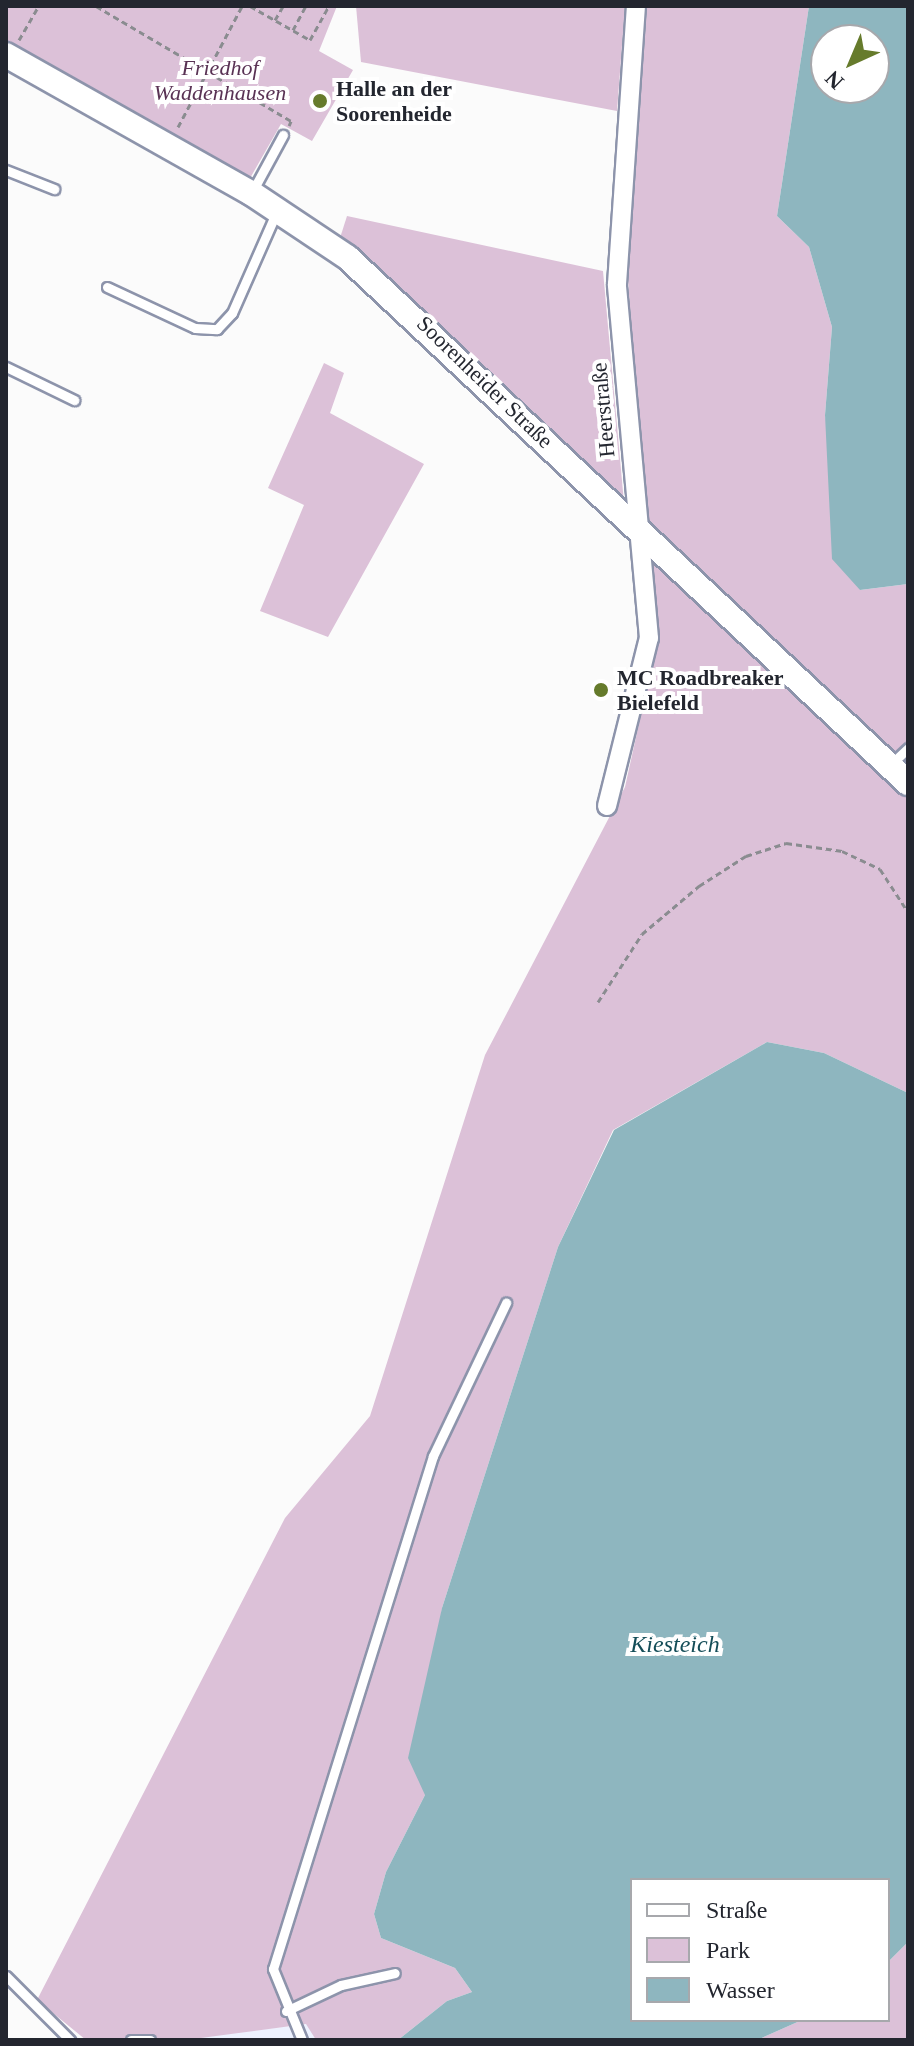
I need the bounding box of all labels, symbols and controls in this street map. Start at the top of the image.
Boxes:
north arrow [810,24,890,104]
park label: Friedhof Waddenhausen [154,54,286,106]
text: N [820,66,849,95]
place label: Halle an der Soorenheide [336,75,452,126]
marker: Halle an der Soorenheide [311,92,329,110]
street label: Soorenheider Straße [411,310,559,454]
street label: Heerstraße [586,361,620,459]
place label: MC Roadbreaker Bielefeld [617,664,783,716]
marker: MC Roadbreaker Bielefeld [592,681,610,699]
water label: Kiesteich [630,1631,720,1659]
legend [630,1878,890,2022]
text: Straße [706,1897,767,1923]
text: Park [706,1937,750,1963]
text: Wasser [706,1977,775,2003]

